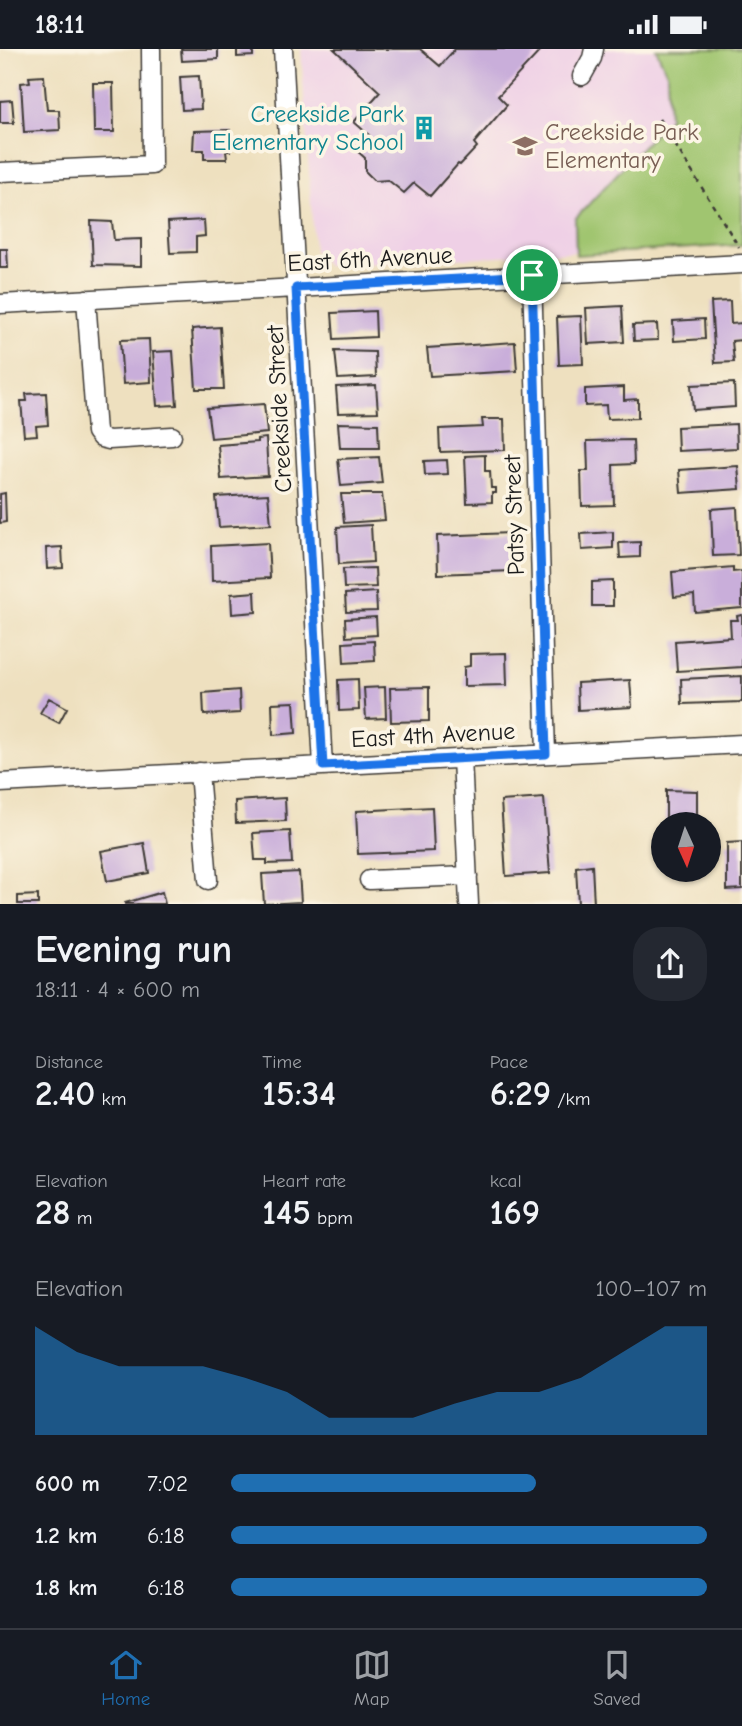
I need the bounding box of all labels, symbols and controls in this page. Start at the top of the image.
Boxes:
text: 18:11 [35,10,84,40]
place label: Creekside Park Elementary School [212,100,404,156]
building icon: Creekside Park Elementary School [410,114,438,142]
place label: Creekside Park Elementary [545,118,699,174]
school or university icon: Creekside Park Elementary [511,132,539,160]
street label: East 6th Avenue [287,241,453,277]
pin [502,245,562,305]
icon: arrive [513,256,551,294]
street label: Creekside Street [261,323,297,494]
street label: Patsy Street [498,453,530,576]
street label: East 4th Avenue [350,717,516,753]
north arrow [651,812,721,882]
map controls [651,812,721,882]
button: share [633,927,707,1001]
text: Evening run [35,928,232,972]
text: 18:11 · 4 × 600 m [35,976,200,1003]
text: Distance [35,1051,103,1073]
text: Time [262,1051,302,1073]
text: Pace [490,1051,528,1073]
text: 2.40 [35,1073,95,1114]
text: 15:34 [262,1073,336,1114]
text: 6:29 [490,1073,551,1114]
text: km [95,1088,126,1110]
text: /km [551,1088,591,1110]
text: Elevation [35,1170,108,1192]
text: Heart rate [262,1170,346,1192]
text: kcal [490,1170,522,1192]
text: 28 [35,1192,70,1233]
text: 145 [262,1192,311,1233]
text: 169 [490,1192,540,1233]
text: m [70,1207,92,1229]
text: bpm [311,1207,353,1229]
text: Elevation [35,1275,123,1302]
text: 100–107 m [595,1275,707,1302]
text: 600 m [35,1470,100,1497]
text: 7:02 [147,1470,188,1497]
text: 1.2 km [35,1522,97,1549]
text: 6:18 [147,1522,185,1549]
text: 1.8 km [35,1574,98,1601]
text: 6:18 [147,1574,185,1601]
tab: Home [101,1646,150,1710]
tab: Map [353,1646,391,1710]
tab: Saved [593,1646,641,1710]

